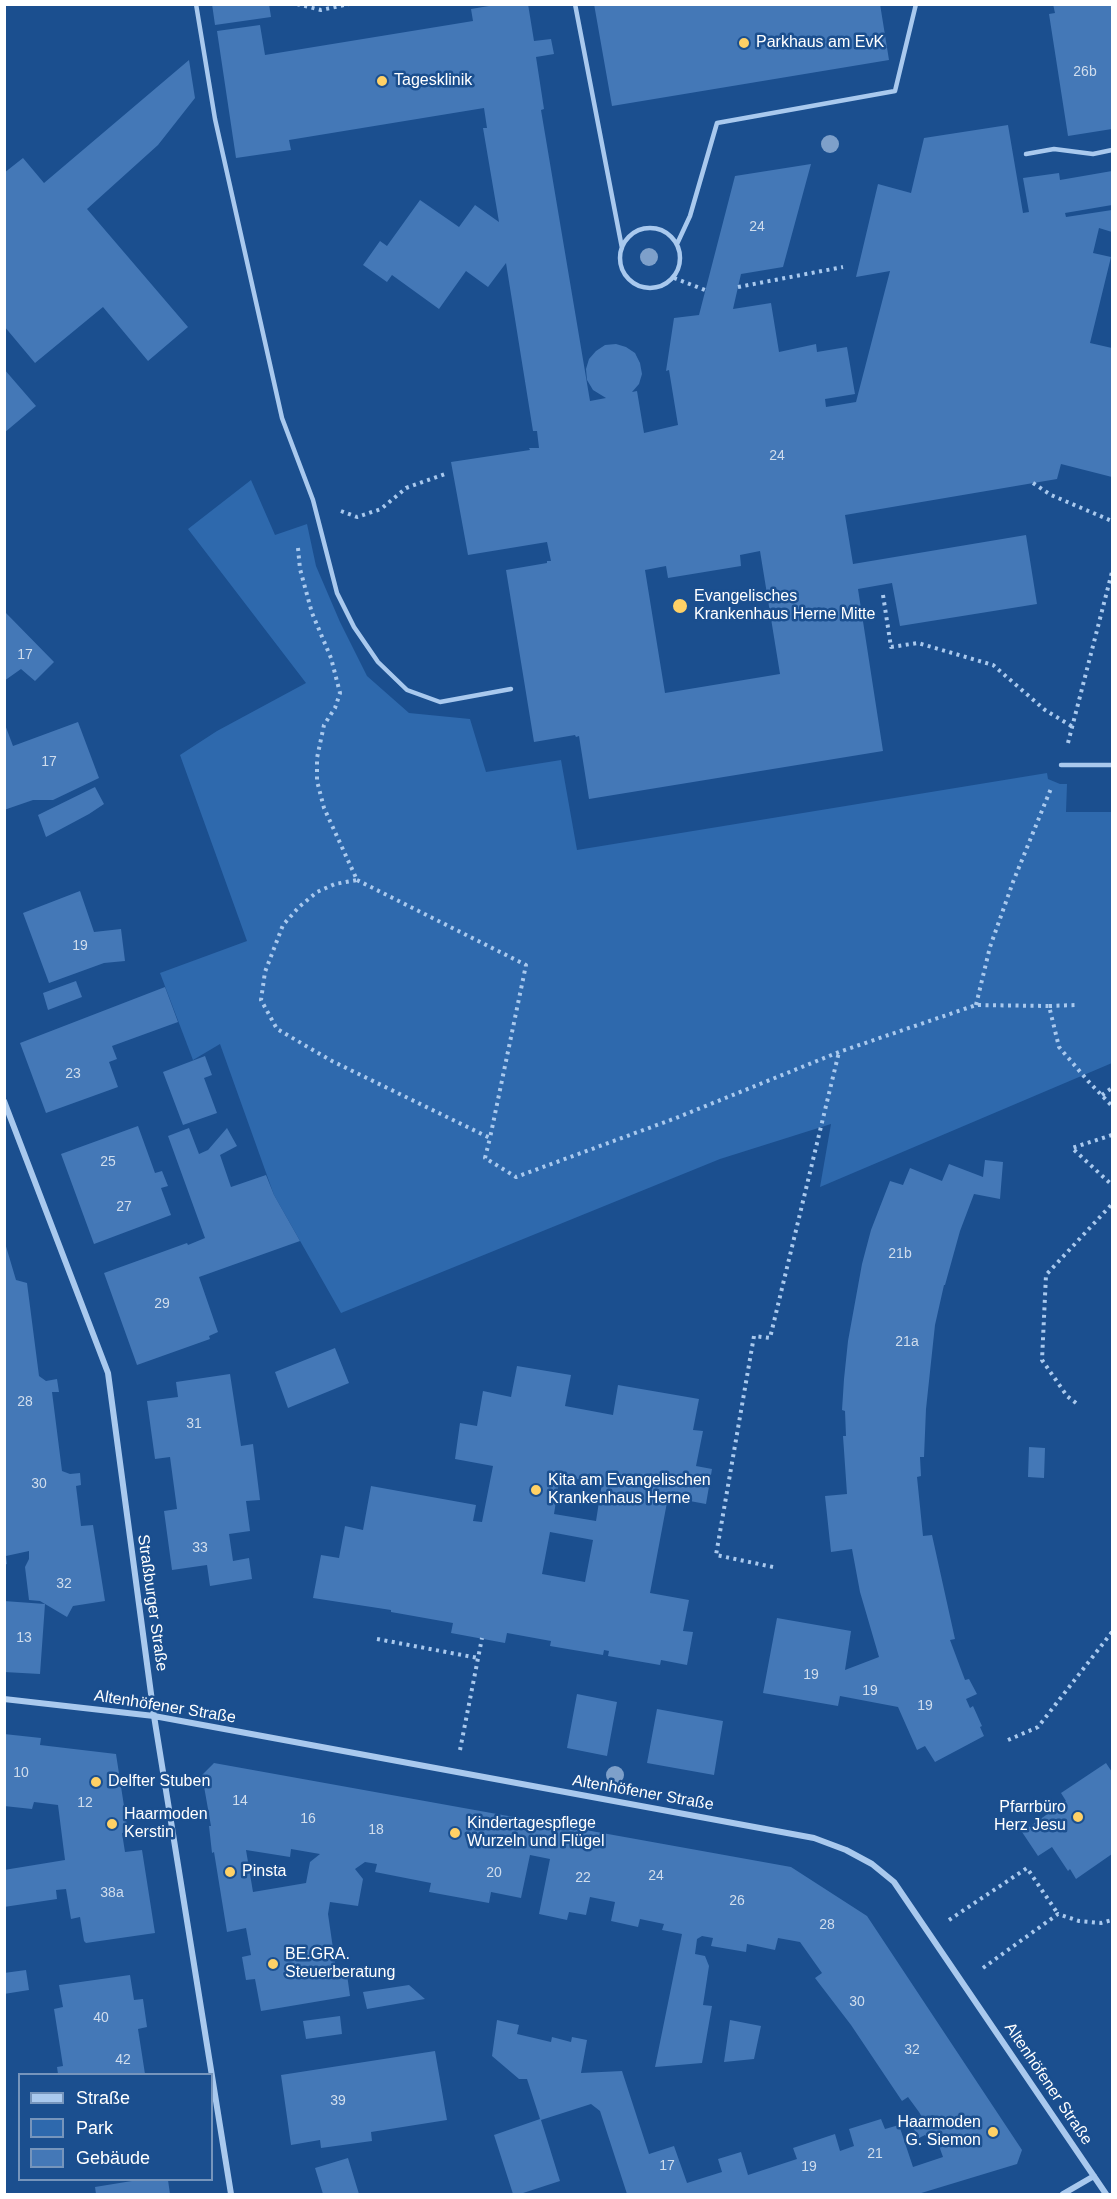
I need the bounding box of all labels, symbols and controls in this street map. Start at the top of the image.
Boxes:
place label: Parkhaus am EvK [756,33,884,53]
marker: Parkhaus am EvK [737,36,751,50]
house number: 26b [1073,64,1097,80]
place label: Tagesklinik [394,71,472,91]
marker: Tagesklinik [375,74,389,88]
house number: 24 [749,219,765,235]
house number: 24 [769,448,785,464]
place label: Evangelisches Krankenhaus Herne Mitte [694,587,875,625]
marker: Evangelisches Krankenhaus Herne Mitte [671,597,689,615]
house number: 17 [17,647,33,663]
house number: 17 [41,754,57,770]
house number: 19 [72,938,88,954]
house number: 23 [65,1066,81,1082]
house number: 25 [100,1154,116,1170]
house number: 27 [116,1199,132,1215]
house number: 21b [888,1246,912,1262]
house number: 29 [154,1296,170,1312]
house number: 21a [895,1334,919,1350]
house number: 28 [17,1394,33,1410]
house number: 31 [186,1416,202,1432]
place label: Kita am Evangelischen Krankenhaus Herne [548,1471,711,1509]
house number: 30 [31,1476,47,1492]
marker: Kita am Evangelischen Krankenhaus Herne [529,1483,543,1497]
street label: Straßburger Straße [133,1533,171,1673]
house number: 33 [192,1540,208,1556]
house number: 32 [56,1576,72,1592]
house number: 13 [16,1630,32,1646]
house number: 19 [803,1667,819,1683]
house number: 19 [862,1683,878,1699]
street label: Altenhöfener Straße [93,1686,237,1728]
house number: 19 [917,1698,933,1714]
house number: 10 [13,1765,29,1781]
street label: Altenhöfener Straße [571,1771,715,1815]
place label: Delfter Stuben [108,1772,210,1792]
marker: Delfter Stuben [89,1775,103,1789]
house number: 14 [232,1793,248,1809]
house number: 12 [77,1795,93,1811]
place label: Pfarrbüro Herz Jesu [994,1798,1066,1836]
place label: Haarmoden Kerstin [124,1805,208,1843]
marker: Pfarrbüro Herz Jesu [1071,1810,1085,1824]
house number: 16 [300,1811,316,1827]
place label: Kindertagespflege Wurzeln und Flügel [467,1814,605,1852]
marker: Haarmoden Kerstin [105,1817,119,1831]
house number: 18 [368,1822,384,1838]
marker: Kindertagespflege Wurzeln und Flügel [448,1826,462,1840]
place label: Pinsta [242,1862,286,1882]
marker: Pinsta [223,1865,237,1879]
house number: 20 [486,1865,502,1881]
house number: 24 [648,1868,664,1884]
house number: 22 [575,1870,591,1886]
house number: 38a [100,1885,124,1901]
house number: 26 [729,1893,745,1909]
house number: 28 [819,1917,835,1933]
place label: BE.GRA. Steuerberatung [285,1945,395,1983]
marker: BE.GRA. Steuerberatung [266,1957,280,1971]
house number: 30 [849,1994,865,2010]
house number: 40 [93,2010,109,2026]
street label: Altenhöfener Straße [1000,2019,1096,2149]
house number: 32 [904,2042,920,2058]
house number: 42 [115,2052,131,2068]
legend [18,2073,213,2181]
text: Straße [76,2088,130,2108]
house number: 39 [330,2093,346,2109]
place label: Haarmoden G. Siemon [897,2113,981,2151]
text: Park [76,2118,113,2138]
marker: Haarmoden G. Siemon [986,2125,1000,2139]
house number: 21 [867,2146,883,2162]
text: Gebäude [76,2148,150,2168]
house number: 17 [659,2158,675,2174]
house number: 19 [801,2159,817,2175]

